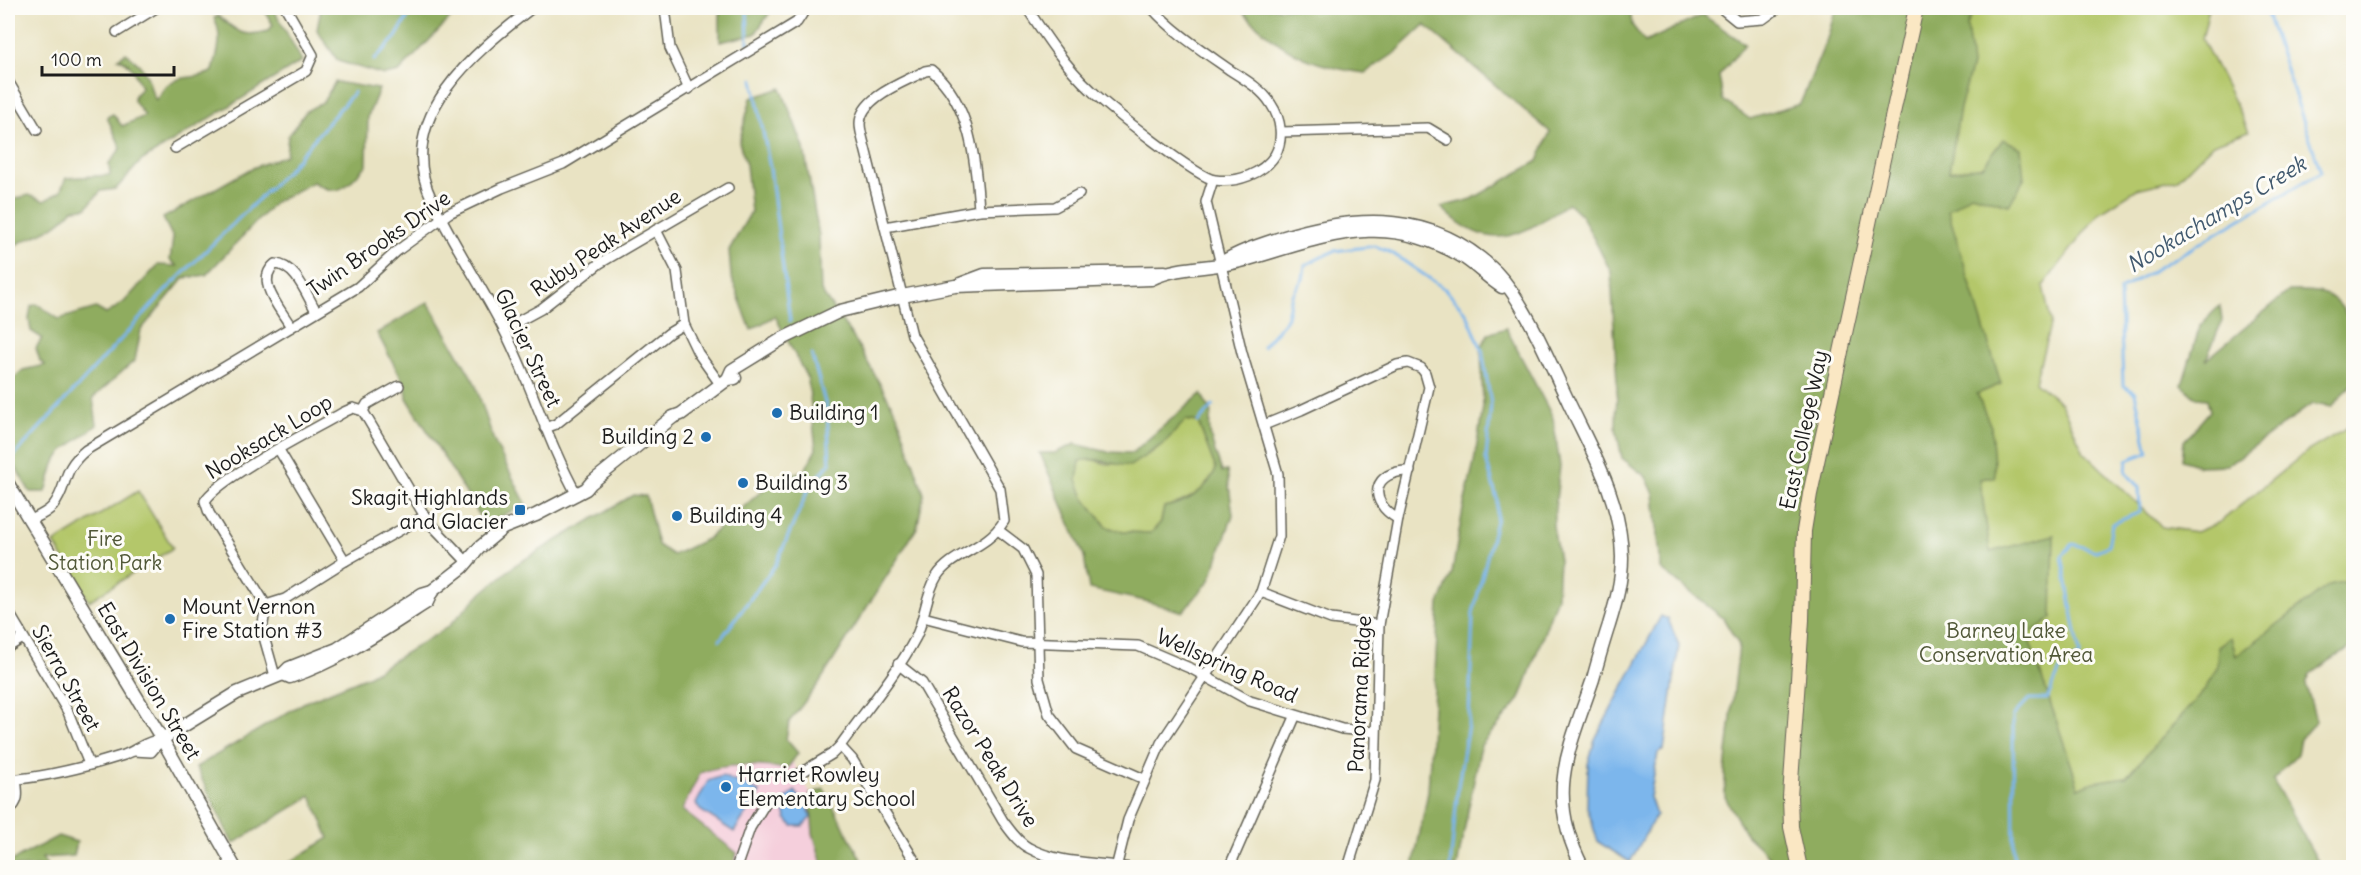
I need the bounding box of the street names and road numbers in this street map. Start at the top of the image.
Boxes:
street label: Ruby Peak Avenue [526,182,686,303]
street label: Twin Brooks Drive [302,184,456,303]
street label: Glacier Street [489,284,568,412]
street label: East College Way [1773,348,1834,512]
street label: Nooksack Loop [200,388,337,485]
street label: East Division Street [92,597,207,765]
street label: Panorama Ridge [1342,615,1377,773]
street label: Sierra Street [26,620,107,736]
street label: Wellspring Road [1152,622,1302,709]
street label: Razor Peak Drive [936,681,1045,832]

